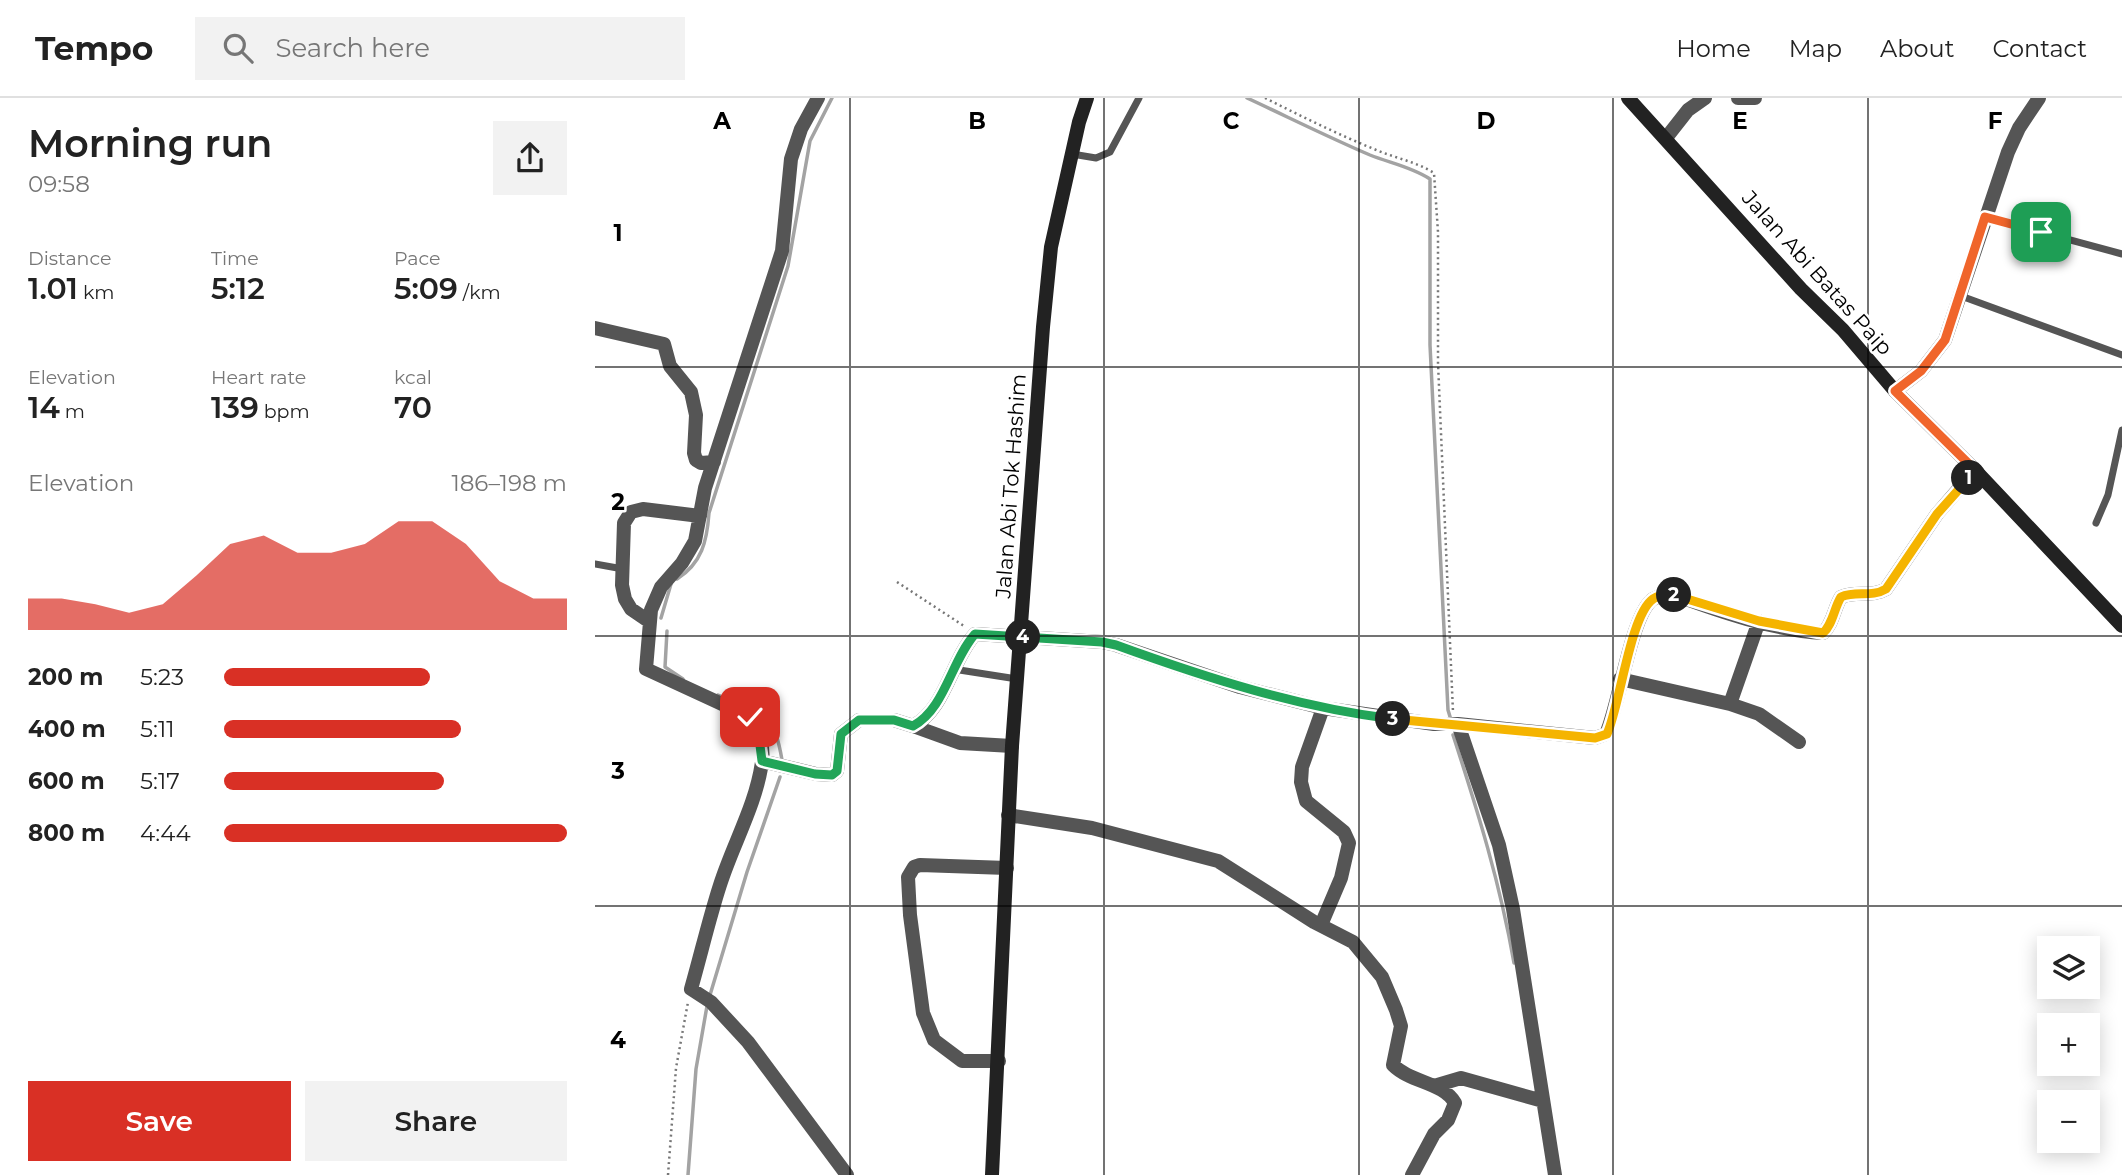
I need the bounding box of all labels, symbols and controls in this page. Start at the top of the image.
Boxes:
search box [195,17,685,80]
text: Tempo [35,28,153,68]
icon: search [219,29,257,67]
text: Search here [275,32,430,64]
text: Home [1676,34,1751,63]
text: Map [1789,34,1842,63]
text: About [1880,34,1954,63]
text: Contact [1992,34,2087,63]
text: A [712,107,731,135]
text: B [968,107,986,135]
text: C [1223,107,1240,135]
text: D [1477,107,1496,135]
text: E [1732,107,1748,135]
text: F [1988,107,2003,135]
text: Morning run [28,120,272,167]
button: share [493,121,567,195]
text: 09:58 [28,170,90,198]
street label: Jalan Abi Batas Paip [1736,185,1898,360]
pin [2011,202,2071,262]
icon: arrive [2022,213,2060,251]
text: 1 [613,219,623,247]
text: Distance [28,247,111,270]
text: Time [211,247,259,270]
text: Pace [394,247,441,270]
text: 1.01 [28,270,78,307]
text: 5:12 [211,270,265,307]
text: 5:09 [394,270,458,307]
text: km [78,281,114,304]
text: /km [458,281,501,304]
text: Elevation [28,366,116,389]
text: Heart rate [211,366,306,389]
text: kcal [394,366,432,389]
street label: Jalan Abi Tok Hashim [990,373,1031,600]
text: 14 [28,389,60,426]
text: 139 [211,389,259,426]
text: 70 [394,389,432,426]
text: m [60,400,85,423]
text: bpm [259,400,310,423]
pin: 1 [1951,460,1987,496]
text: 1 [1965,466,1972,489]
text: Elevation [28,469,134,497]
text: 186–198 m [451,469,567,497]
text: 2 [611,488,625,516]
pin: 2 [1657,578,1691,612]
text: 2 [1668,583,1679,606]
pin: 4 [1005,620,1041,654]
text: 4 [1016,625,1029,648]
text: 200 m [28,663,103,691]
text: 5:23 [140,663,184,691]
pin [720,687,780,747]
icon: check [731,698,769,736]
pin: 3 [1375,702,1411,736]
text: 3 [1387,707,1398,730]
text: 400 m [28,715,106,743]
text: 5:11 [140,715,175,743]
text: 3 [610,757,625,785]
text: 600 m [28,767,105,795]
text: 5:17 [140,767,180,795]
text: 800 m [28,819,105,847]
text: 4:44 [140,819,191,847]
map controls [2037,936,2100,1153]
button: layers [2037,936,2100,999]
button: + [2037,1013,2100,1076]
text: 4 [610,1026,626,1054]
button: Save [28,1081,291,1161]
button: Share [305,1081,567,1161]
button: − [2037,1090,2100,1153]

